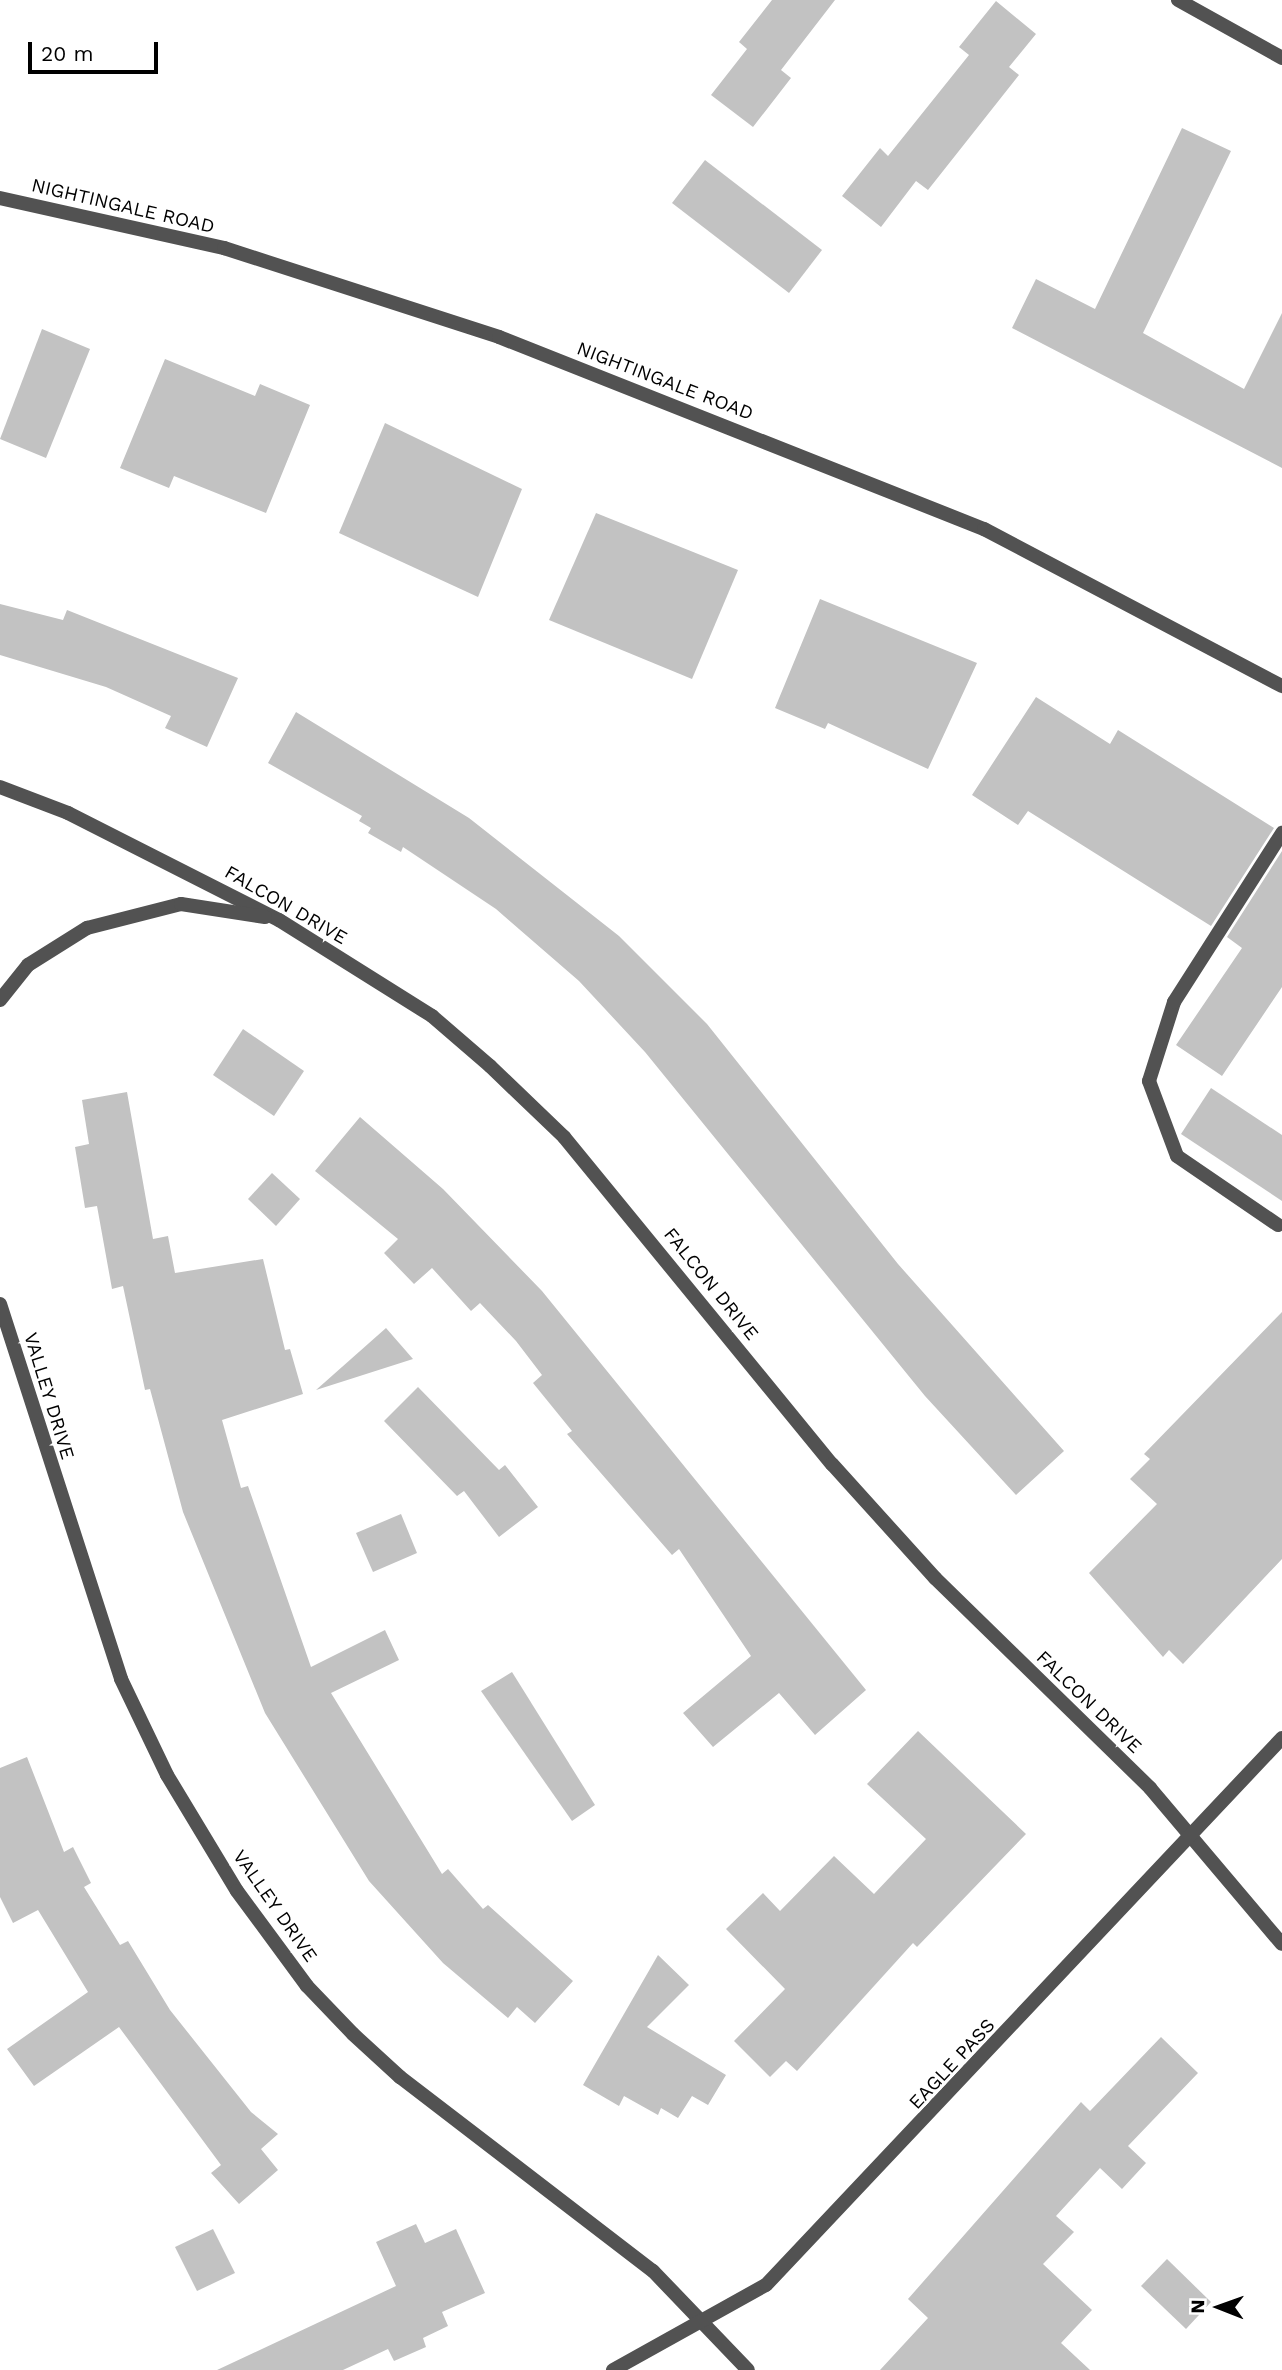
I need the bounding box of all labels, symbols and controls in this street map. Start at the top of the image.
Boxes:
scale bar [32,28,161,72]
text: 20 m [41,41,93,66]
street label: NIGHTINGALE ROAD [29,174,217,238]
street label: NIGHTINGALE ROAD [574,337,756,425]
street label: FALCON DRIVE [221,861,351,949]
street label: FALCON DRIVE [659,1223,763,1345]
street label: VALLEY DRIVE [19,1329,79,1463]
street label: FALCON DRIVE [1032,1646,1146,1758]
street label: VALLEY DRIVE [228,1845,322,1967]
street label: EAGLE PASS [904,2014,1000,2114]
north arrow [1184,2272,1254,2342]
text: N [1186,2299,1209,2314]

